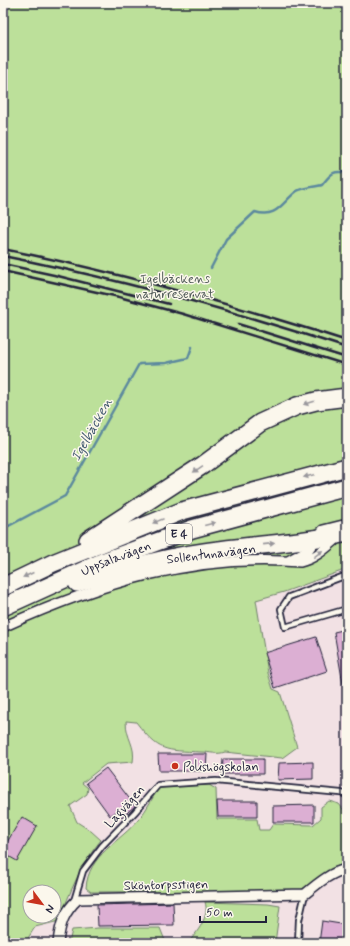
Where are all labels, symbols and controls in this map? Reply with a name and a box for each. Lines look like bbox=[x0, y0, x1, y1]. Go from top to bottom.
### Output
park label: Igelbäckens naturreservat bbox=[136, 271, 214, 303]
water label: Igelbäcken bbox=[67, 395, 117, 465]
one-way arrow bbox=[302, 400, 314, 406]
one-way arrow bbox=[192, 465, 203, 473]
one-way arrow bbox=[303, 473, 315, 479]
one-way arrow bbox=[151, 518, 163, 524]
one-way arrow bbox=[204, 521, 216, 527]
road number: E 4 bbox=[166, 524, 192, 544]
street label: Uppsalavägen bbox=[78, 538, 154, 581]
street label: Sollentunavägen bbox=[166, 541, 257, 568]
one-way arrow bbox=[263, 541, 275, 548]
one-way arrow bbox=[312, 550, 323, 558]
one-way arrow bbox=[22, 572, 34, 578]
place label: Polishögskolan bbox=[183, 759, 259, 776]
marker: Polishögskolan bbox=[170, 761, 180, 771]
street label: Lagvägen bbox=[101, 782, 150, 833]
street label: Sköntorpsstigen bbox=[124, 876, 208, 895]
north arrow bbox=[22, 884, 62, 924]
scale bar bbox=[200, 898, 266, 924]
text: N bbox=[42, 902, 58, 916]
text: 50 m bbox=[206, 905, 233, 921]

